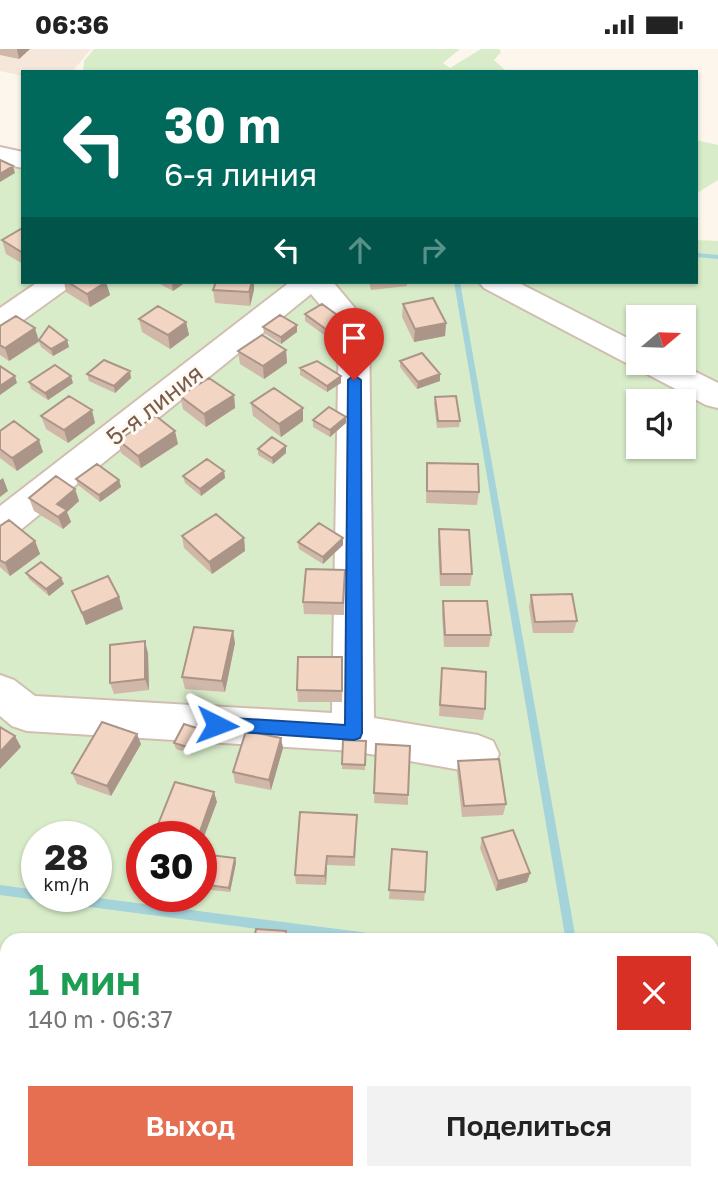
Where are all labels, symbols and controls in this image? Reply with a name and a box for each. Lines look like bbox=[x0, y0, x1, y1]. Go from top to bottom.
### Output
text: 06:36 bbox=[35, 9, 109, 40]
text: 30 m bbox=[164, 95, 281, 154]
icon: left bbox=[49, 98, 140, 189]
text: 6-я линия bbox=[164, 155, 317, 193]
icon: left bbox=[268, 231, 306, 269]
icon: ahead bbox=[341, 231, 379, 269]
icon: right bbox=[414, 231, 452, 269]
north arrow bbox=[626, 305, 696, 375]
map controls bbox=[626, 305, 696, 459]
pin bbox=[324, 308, 384, 380]
icon: arrive bbox=[335, 319, 373, 357]
street label: 5-я линия bbox=[100, 357, 208, 451]
button: sound bbox=[626, 389, 696, 459]
position arrow bbox=[180, 688, 254, 762]
speed limit sign: 30 bbox=[126, 821, 217, 912]
text: 28 bbox=[45, 836, 88, 878]
text: km/h bbox=[44, 873, 89, 895]
text: 1 мин bbox=[28, 954, 141, 1004]
button: close bbox=[617, 956, 691, 1030]
text: 140 m · 06:37 bbox=[28, 1005, 173, 1033]
button: Выход bbox=[28, 1086, 353, 1166]
button: Поделиться bbox=[367, 1086, 691, 1166]

